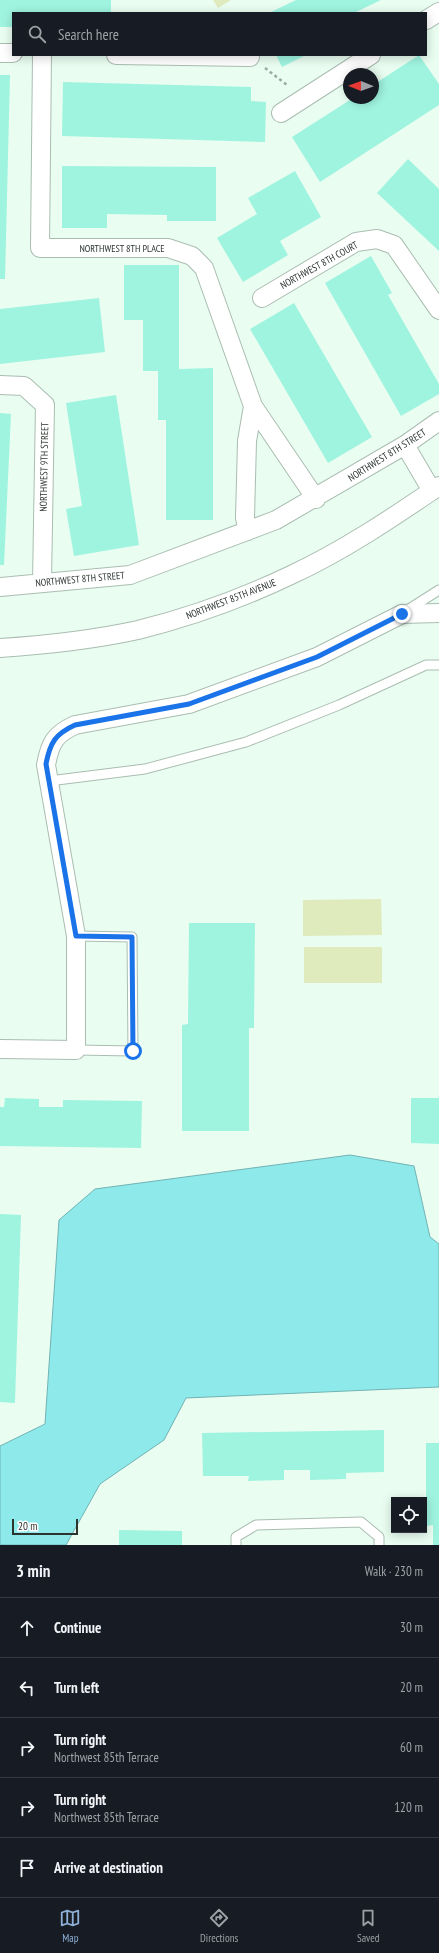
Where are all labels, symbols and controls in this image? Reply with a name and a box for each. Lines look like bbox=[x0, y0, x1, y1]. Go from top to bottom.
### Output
search box bbox=[12, 12, 427, 56]
icon: search bbox=[26, 23, 48, 45]
text: Search here bbox=[58, 25, 119, 44]
north arrow bbox=[343, 68, 379, 104]
street label: NORTHWEST 8TH COURT bbox=[278, 238, 361, 292]
street label: NORTHWEST 8TH PLACE bbox=[79, 242, 165, 255]
street label: NORTHWEST 9TH STREET bbox=[37, 422, 51, 512]
street label: NORTHWEST 8TH STREET bbox=[346, 425, 429, 484]
street label: NORTHWEST 8TH STREET bbox=[35, 569, 126, 589]
street label: NORTHWEST 85TH AVENUE bbox=[184, 576, 278, 622]
route end bbox=[393, 605, 411, 623]
route start bbox=[124, 1042, 142, 1060]
map controls bbox=[391, 1497, 427, 1533]
button: locate bbox=[391, 1497, 427, 1533]
scale bar bbox=[12, 1517, 78, 1536]
text: 20 m bbox=[18, 1519, 37, 1533]
text: 3 min bbox=[16, 1560, 50, 1582]
text: Walk · 230 m bbox=[365, 1563, 423, 1580]
icon: ahead bbox=[16, 1617, 38, 1639]
text: Continue bbox=[54, 1618, 101, 1637]
text: 30 m bbox=[400, 1619, 423, 1636]
icon: left bbox=[16, 1677, 38, 1699]
text: Turn left bbox=[54, 1678, 99, 1697]
text: 20 m bbox=[400, 1679, 423, 1696]
text: Turn right bbox=[54, 1730, 106, 1749]
icon: right bbox=[16, 1737, 38, 1759]
text: 60 m bbox=[400, 1739, 423, 1756]
text: Northwest 85th Terrace bbox=[54, 1749, 159, 1766]
text: Turn right bbox=[54, 1790, 106, 1809]
icon: right bbox=[16, 1797, 38, 1819]
text: 120 m bbox=[394, 1799, 423, 1816]
text: Northwest 85th Terrace bbox=[54, 1809, 159, 1826]
icon: arrive bbox=[16, 1857, 38, 1879]
text: Arrive at destination bbox=[54, 1858, 163, 1877]
tab: Map bbox=[59, 1907, 81, 1945]
tab: Directions bbox=[200, 1907, 238, 1945]
tab: Saved bbox=[357, 1907, 380, 1945]

